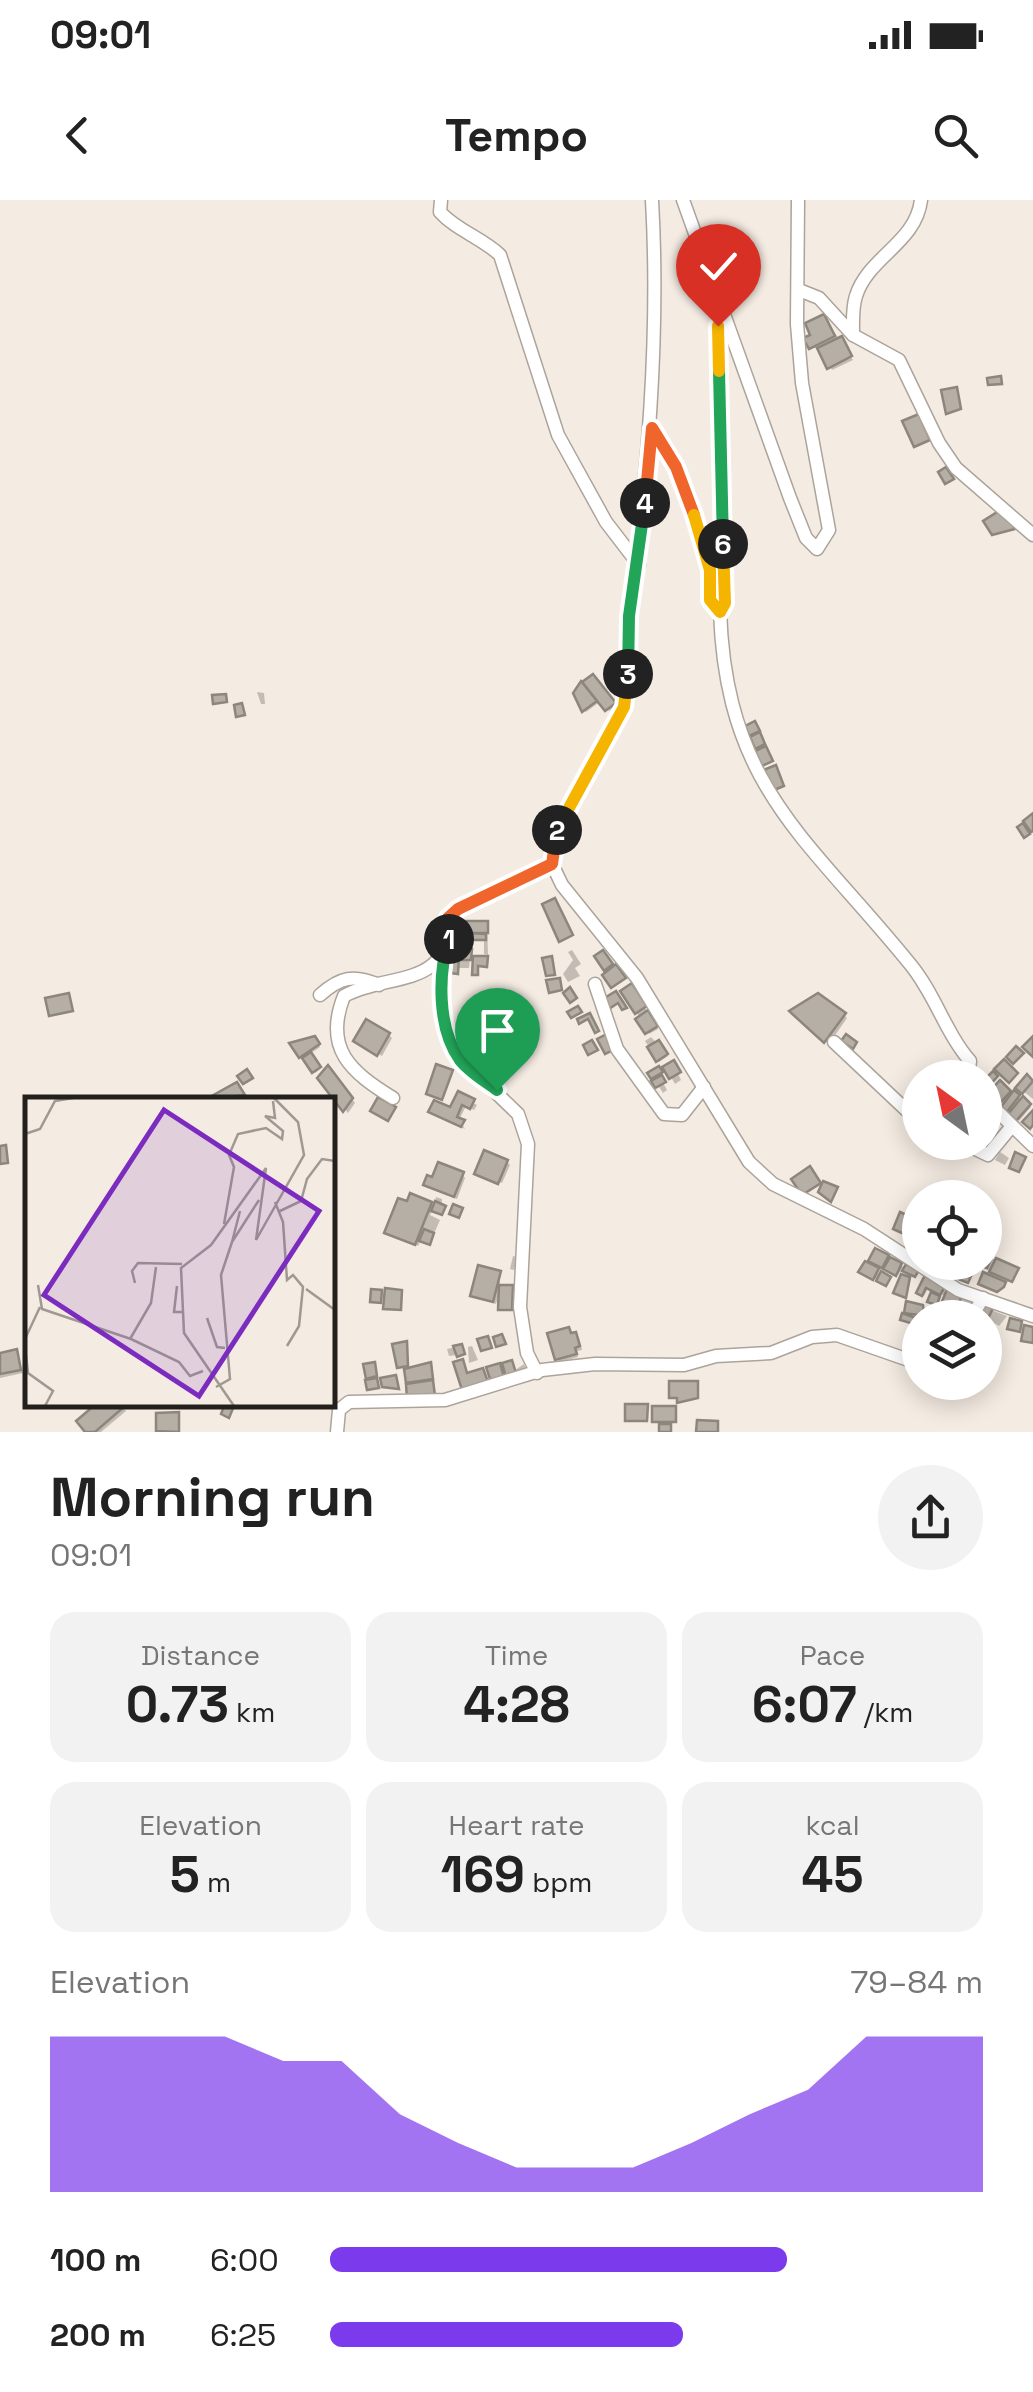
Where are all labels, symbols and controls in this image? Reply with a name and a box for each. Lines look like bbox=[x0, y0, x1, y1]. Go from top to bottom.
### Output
text: 09:01 bbox=[50, 11, 151, 59]
text: Tempo bbox=[445, 107, 588, 164]
icon: back bbox=[50, 108, 105, 163]
icon: search bbox=[928, 108, 983, 163]
pin bbox=[676, 224, 761, 327]
icon: check bbox=[691, 239, 746, 294]
pin: 4 bbox=[620, 478, 670, 528]
text: 4 bbox=[636, 485, 654, 521]
pin: 6 bbox=[698, 519, 748, 569]
text: 6 bbox=[714, 526, 732, 562]
pin: 3 bbox=[603, 649, 653, 699]
text: 3 bbox=[619, 656, 637, 692]
pin: 2 bbox=[532, 805, 582, 855]
text: 2 bbox=[549, 812, 565, 848]
pin: 1 bbox=[424, 914, 474, 964]
text: 1 bbox=[443, 921, 455, 957]
pin bbox=[455, 988, 540, 1091]
icon: arrive bbox=[470, 1003, 525, 1058]
north arrow bbox=[902, 1060, 1002, 1160]
map controls bbox=[902, 1060, 1002, 1400]
inset map bbox=[25, 1097, 335, 1407]
button: locate bbox=[902, 1180, 1002, 1280]
button: layers bbox=[902, 1300, 1002, 1400]
text: Morning run bbox=[50, 1462, 375, 1532]
button: share bbox=[878, 1465, 983, 1570]
text: 09:01 bbox=[50, 1535, 132, 1575]
text: Distance bbox=[141, 1637, 260, 1673]
text: Time bbox=[485, 1637, 548, 1673]
text: Pace bbox=[800, 1637, 865, 1673]
text: 0.73 bbox=[126, 1673, 229, 1737]
text: 4:28 bbox=[463, 1673, 570, 1737]
text: 6:07 bbox=[752, 1673, 857, 1737]
text: km bbox=[229, 1694, 275, 1730]
text: /km bbox=[857, 1694, 913, 1730]
text: Elevation bbox=[139, 1807, 262, 1843]
text: Heart rate bbox=[449, 1807, 584, 1843]
text: kcal bbox=[805, 1807, 860, 1843]
text: 5 bbox=[170, 1843, 200, 1907]
text: 169 bbox=[441, 1843, 525, 1907]
text: 45 bbox=[802, 1843, 863, 1907]
text: m bbox=[200, 1864, 231, 1900]
text: bpm bbox=[525, 1864, 592, 1900]
text: Elevation bbox=[50, 1962, 190, 2002]
text: 79–84 m bbox=[850, 1962, 983, 2002]
text: 100 m bbox=[50, 2240, 141, 2280]
text: 6:00 bbox=[210, 2240, 279, 2280]
text: 200 m bbox=[50, 2315, 146, 2355]
text: 6:25 bbox=[210, 2315, 276, 2355]

